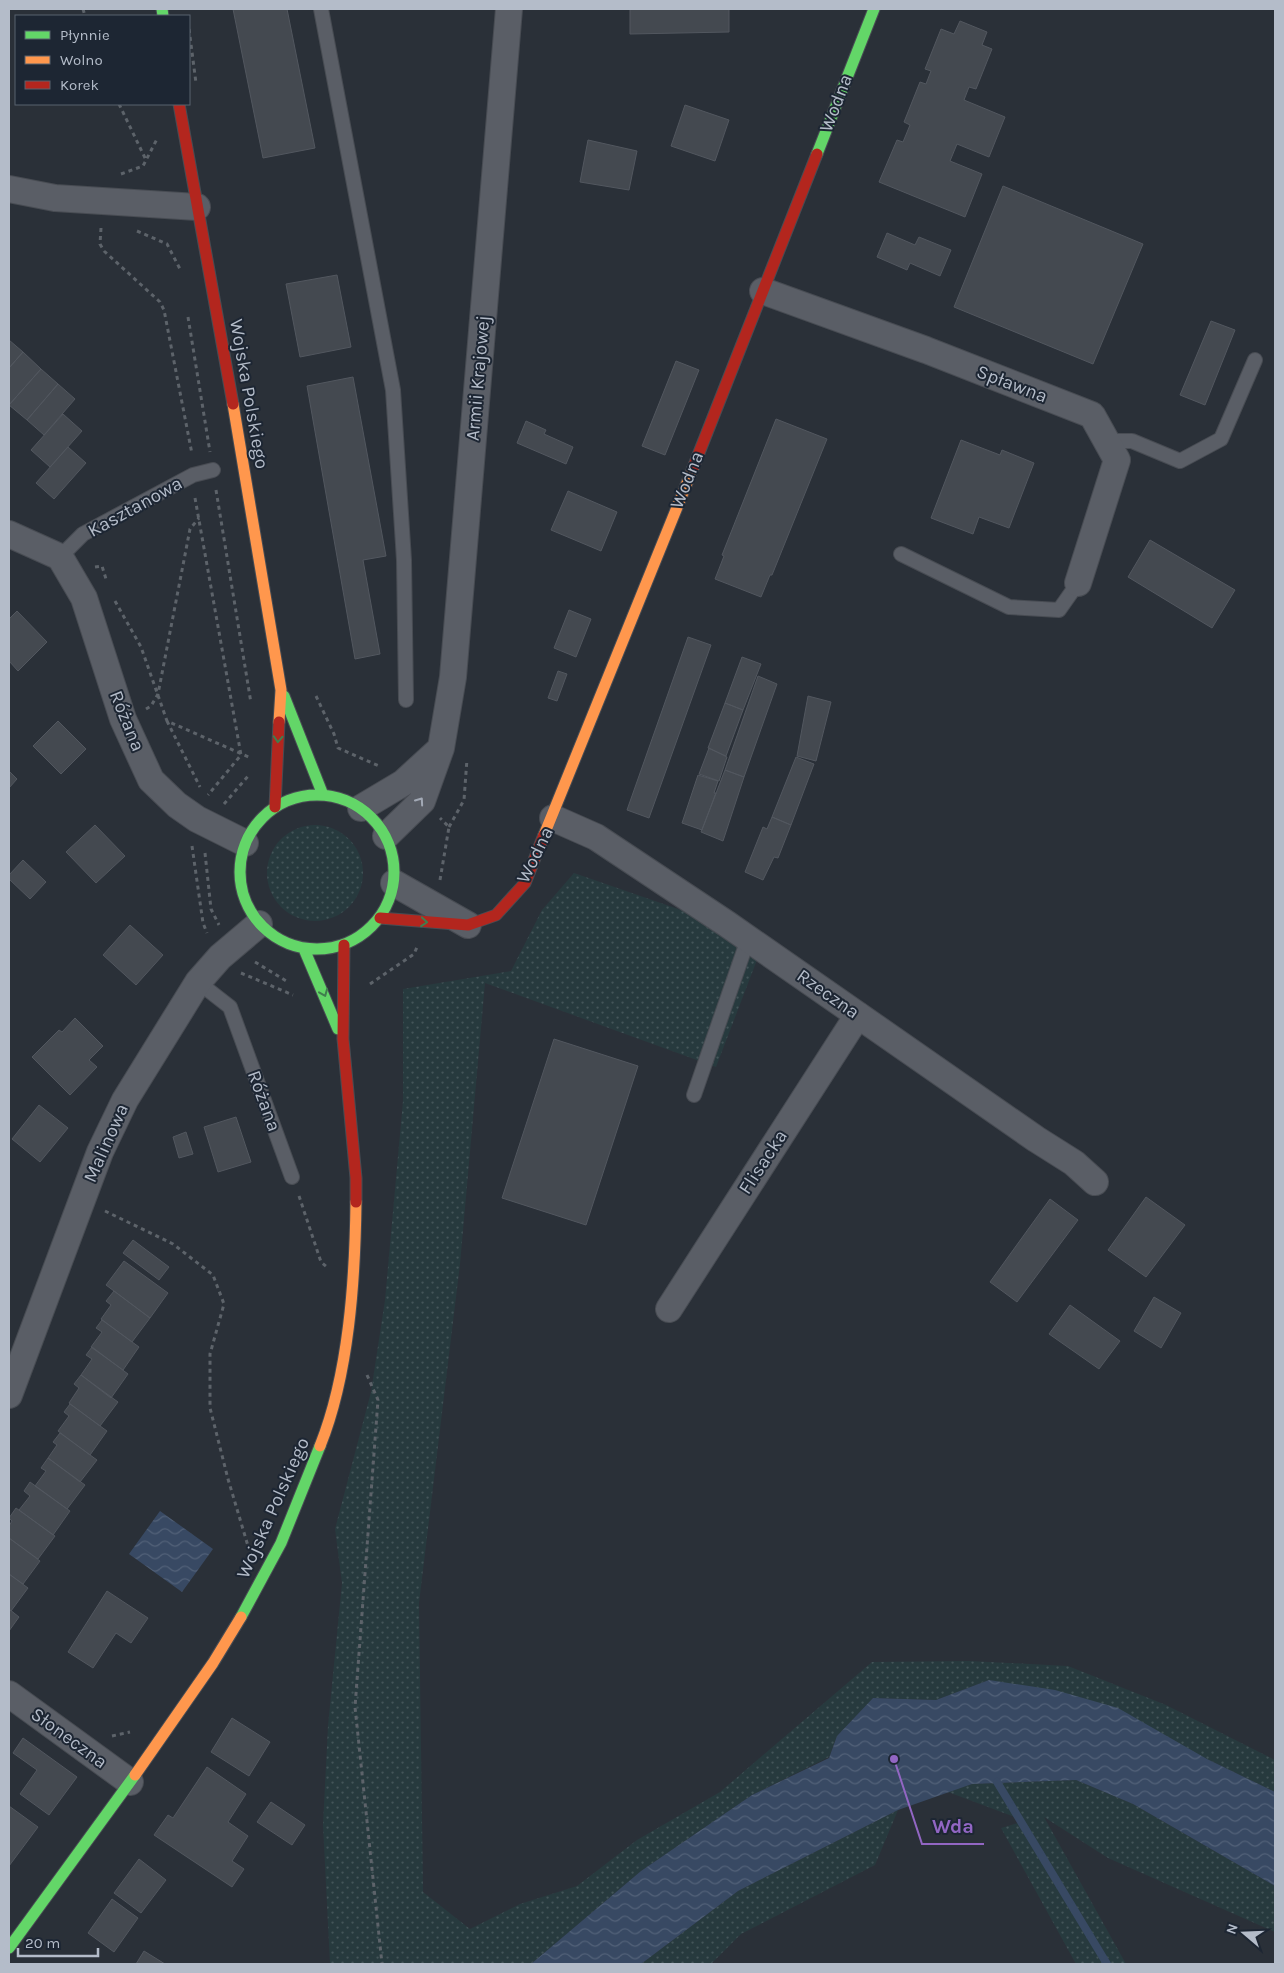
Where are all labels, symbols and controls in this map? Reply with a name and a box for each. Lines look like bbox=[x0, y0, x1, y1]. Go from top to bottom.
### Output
legend bbox=[15, 15, 190, 105]
text: Płynnie bbox=[60, 26, 110, 44]
text: Wolno bbox=[60, 51, 103, 69]
street label: Wodna bbox=[815, 71, 857, 135]
text: Korek bbox=[60, 76, 99, 94]
street label: Armii Krajowej bbox=[462, 314, 494, 442]
street label: Wojska Polskiego bbox=[225, 317, 273, 471]
street label: Spławna bbox=[973, 360, 1051, 408]
street label: Wodna bbox=[666, 448, 708, 512]
street label: Kasztanowa bbox=[84, 472, 186, 542]
street label: Różana bbox=[105, 687, 149, 755]
one-way arrow bbox=[273, 735, 284, 743]
one-way arrow bbox=[413, 797, 423, 806]
street label: Wodna bbox=[512, 823, 558, 887]
one-way arrow bbox=[420, 916, 428, 927]
street label: Rzeczna bbox=[793, 965, 863, 1023]
one-way arrow bbox=[318, 988, 328, 997]
street label: Różana bbox=[243, 1067, 285, 1135]
street label: Malinowa bbox=[79, 1100, 133, 1186]
street label: Flisacka bbox=[734, 1126, 792, 1198]
street label: Wojska Polskiego bbox=[232, 1434, 314, 1582]
street label: Słoneczna bbox=[26, 1703, 112, 1773]
callout: Wda bbox=[922, 1809, 984, 1844]
text: Wda bbox=[932, 1815, 974, 1838]
north arrow bbox=[1219, 1908, 1269, 1958]
text: N bbox=[1223, 1921, 1242, 1936]
scale bar bbox=[18, 1926, 98, 1958]
text: 20 m bbox=[25, 1934, 60, 1952]

